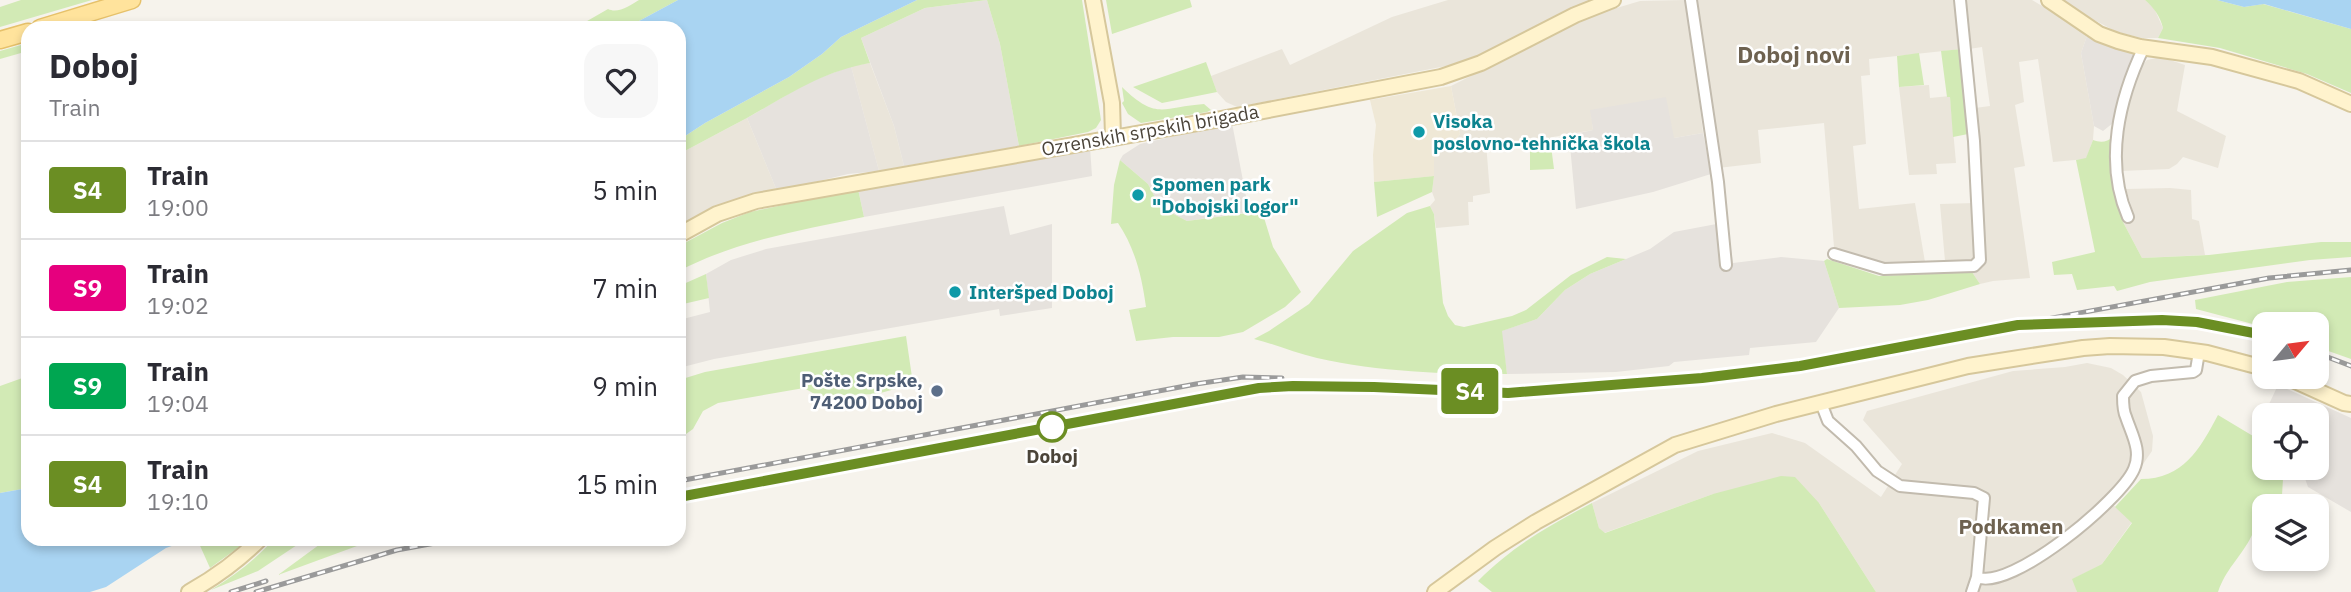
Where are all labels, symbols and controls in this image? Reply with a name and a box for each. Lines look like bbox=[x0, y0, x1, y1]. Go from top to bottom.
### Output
district label: Doboj novi bbox=[1737, 39, 1851, 69]
text: Doboj bbox=[49, 44, 139, 87]
button: heart bbox=[584, 44, 658, 118]
text: Train bbox=[49, 92, 101, 122]
street label: Ozrenskih srpskih brigada bbox=[1039, 99, 1261, 161]
place label: Visoka poslovno-tehnička škola bbox=[1433, 109, 1651, 155]
marker: Visoka poslovno-tehnička škola bbox=[1411, 124, 1427, 140]
text: Train bbox=[147, 158, 209, 192]
place label: Spomen park "Dobojski logor" bbox=[1152, 172, 1299, 218]
text: 5 min bbox=[592, 173, 658, 207]
text: S4 bbox=[73, 174, 102, 206]
marker: Spomen park "Dobojski logor" bbox=[1130, 187, 1146, 203]
text: 19:00 bbox=[147, 192, 209, 222]
text: Train bbox=[147, 256, 209, 290]
text: 7 min bbox=[592, 271, 658, 305]
text: S9 bbox=[73, 272, 102, 304]
place label: Interšped Doboj bbox=[969, 280, 1114, 304]
marker: Interšped Doboj bbox=[947, 284, 963, 300]
text: 19:02 bbox=[147, 290, 209, 320]
north arrow bbox=[2252, 312, 2329, 388]
map controls bbox=[2252, 312, 2329, 571]
text: Train bbox=[147, 354, 209, 388]
place label: Pošte Srpske, 74200 Doboj bbox=[801, 368, 923, 414]
line badge: S4 bbox=[1438, 368, 1502, 414]
text: 9 min bbox=[592, 369, 658, 403]
text: S9 bbox=[73, 370, 102, 402]
text: S4 bbox=[1455, 375, 1485, 407]
marker: Pošte Srpske, 74200 Doboj bbox=[929, 383, 945, 399]
text: 19:04 bbox=[147, 388, 209, 418]
button: locate bbox=[2252, 403, 2329, 480]
marker: Doboj bbox=[1037, 412, 1067, 442]
place label: Doboj bbox=[1026, 444, 1078, 468]
text: Train bbox=[147, 452, 209, 486]
text: 15 min bbox=[577, 467, 658, 501]
text: S4 bbox=[73, 468, 102, 500]
text: 19:10 bbox=[147, 486, 209, 516]
button: layers bbox=[2252, 494, 2329, 571]
district label: Podkamen bbox=[1958, 512, 2064, 540]

